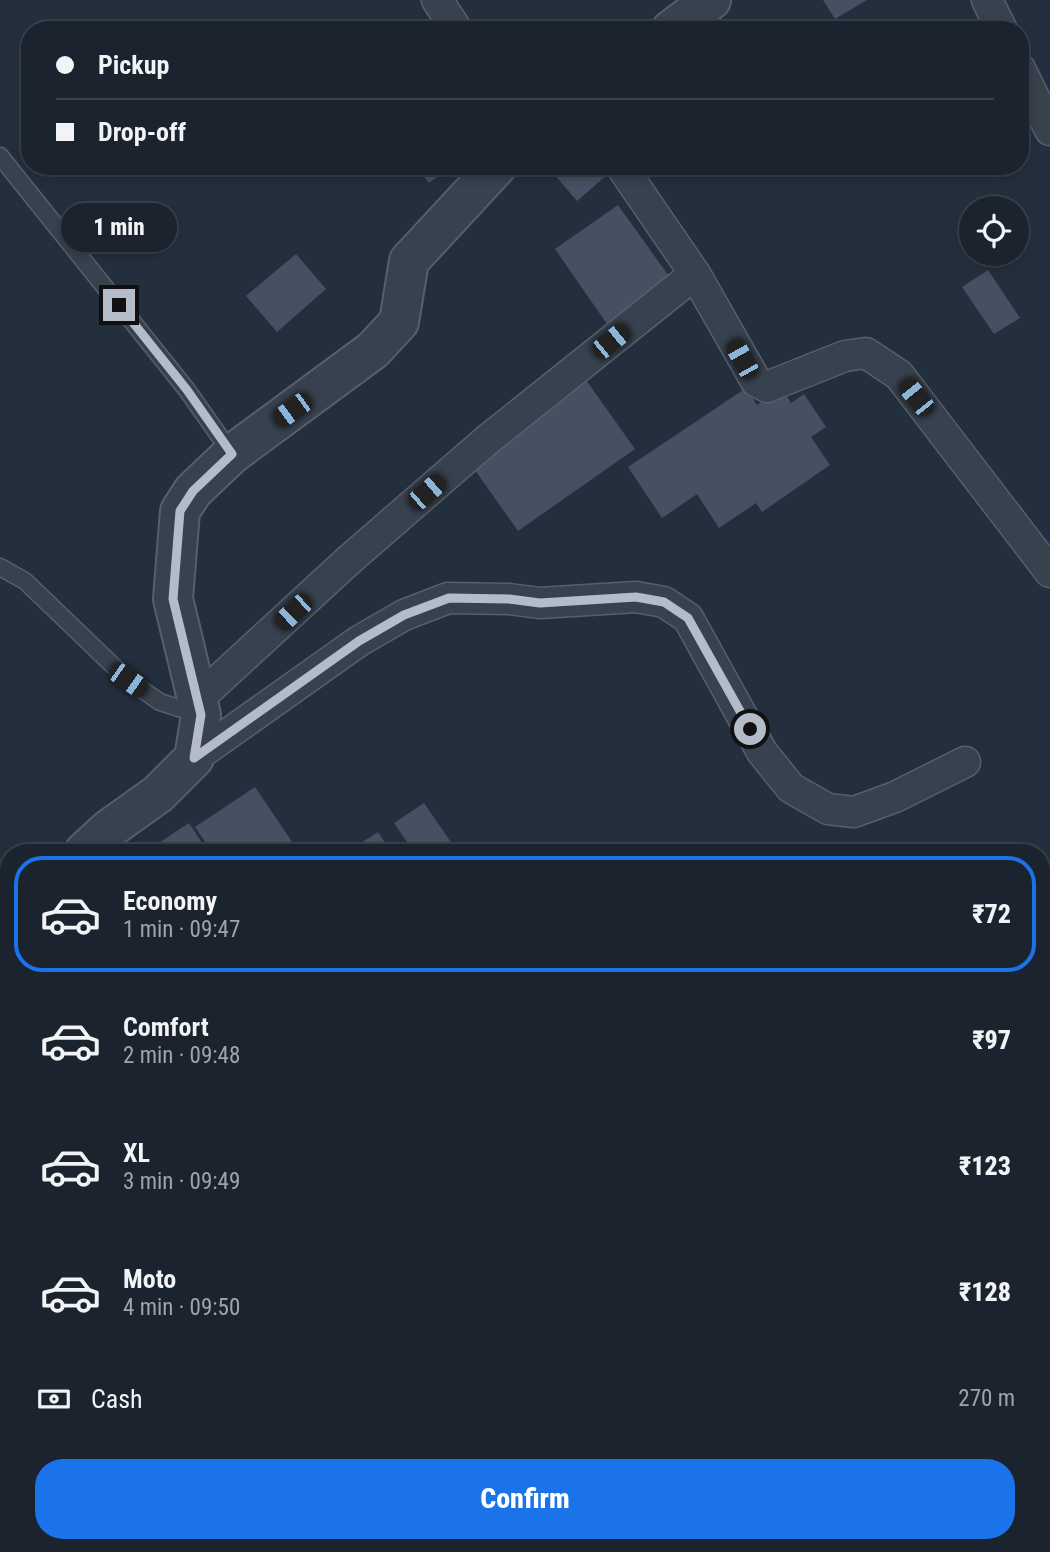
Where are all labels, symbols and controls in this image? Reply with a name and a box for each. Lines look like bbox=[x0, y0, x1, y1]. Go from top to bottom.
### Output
text: Pickup bbox=[98, 50, 169, 80]
text: Drop-off bbox=[98, 117, 186, 147]
map controls bbox=[959, 196, 1029, 266]
button: locate bbox=[959, 196, 1029, 266]
callout: 1 min bbox=[61, 204, 177, 252]
text: 1 min bbox=[93, 214, 145, 241]
route end bbox=[103, 289, 135, 321]
car bbox=[589, 320, 634, 362]
car bbox=[723, 336, 762, 382]
car bbox=[895, 374, 938, 420]
car bbox=[269, 389, 316, 431]
car bbox=[405, 470, 450, 514]
car bbox=[271, 590, 316, 634]
car bbox=[105, 659, 152, 701]
route start bbox=[734, 713, 766, 745]
icon: car bbox=[39, 883, 102, 946]
text: Economy bbox=[123, 886, 217, 916]
text: ₹72 bbox=[972, 899, 1011, 929]
text: 1 min · 09:47 bbox=[123, 916, 240, 943]
icon: car bbox=[39, 1009, 102, 1072]
text: Comfort bbox=[123, 1012, 209, 1042]
text: ₹97 bbox=[972, 1025, 1011, 1055]
text: 2 min · 09:48 bbox=[123, 1042, 240, 1069]
icon: car bbox=[39, 1135, 102, 1198]
text: XL bbox=[123, 1138, 150, 1168]
text: ₹123 bbox=[959, 1151, 1011, 1181]
text: 3 min · 09:49 bbox=[123, 1168, 240, 1195]
icon: car bbox=[39, 1261, 102, 1324]
text: Moto bbox=[123, 1264, 176, 1294]
text: ₹128 bbox=[959, 1277, 1011, 1307]
text: 4 min · 09:50 bbox=[123, 1294, 240, 1321]
icon: cash bbox=[35, 1380, 73, 1418]
text: Cash bbox=[91, 1384, 143, 1414]
text: 270 m bbox=[958, 1385, 1015, 1412]
button: Confirm bbox=[35, 1459, 1015, 1539]

